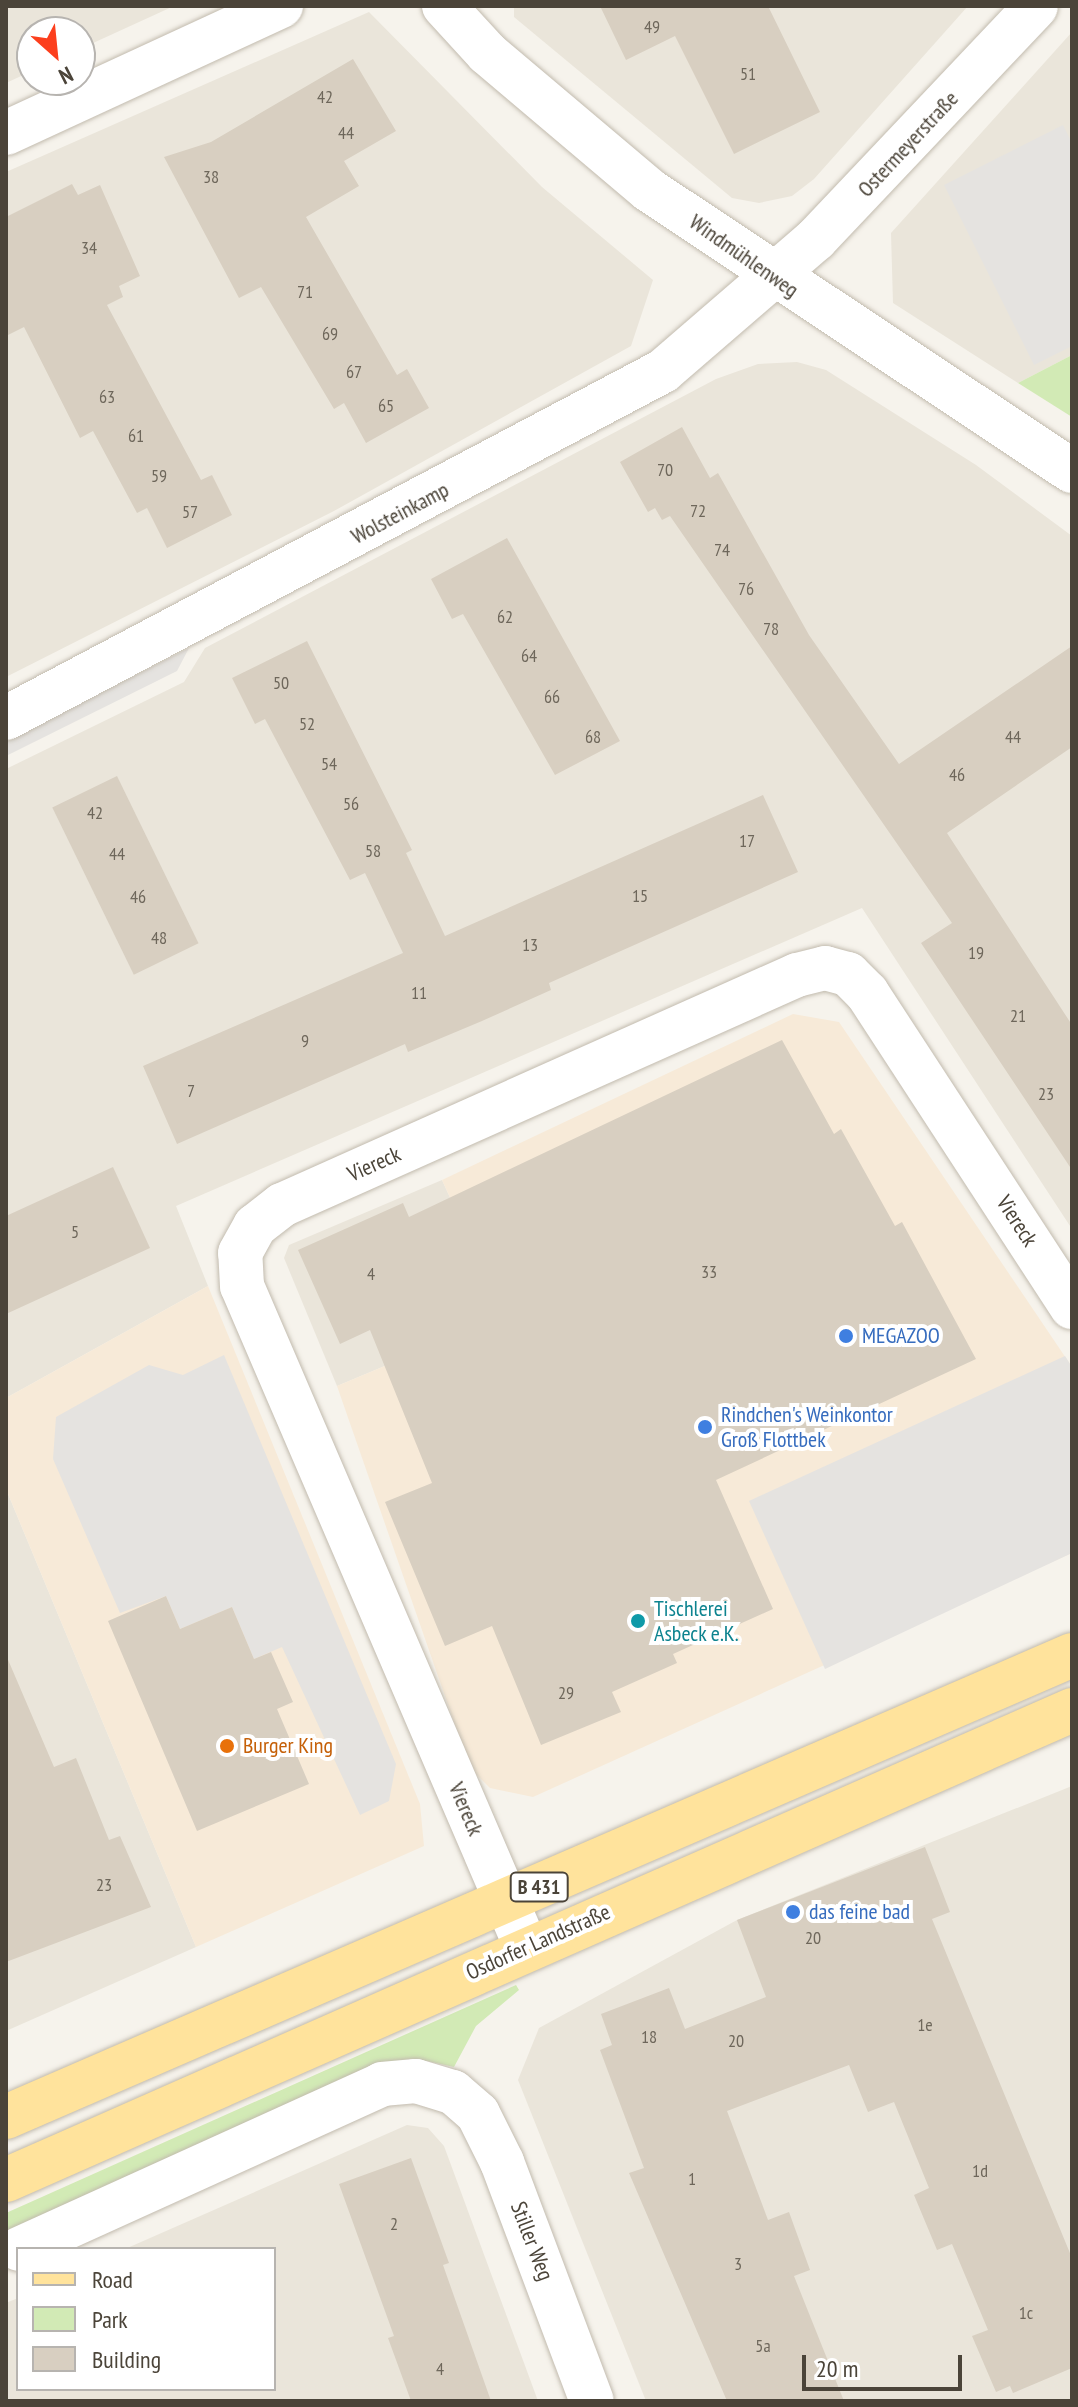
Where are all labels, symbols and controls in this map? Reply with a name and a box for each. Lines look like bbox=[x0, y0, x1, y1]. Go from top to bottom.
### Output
north arrow bbox=[16, 16, 96, 96]
house number: 49 bbox=[644, 16, 660, 38]
text: N bbox=[54, 60, 78, 91]
house number: 51 bbox=[740, 63, 756, 85]
house number: 42 bbox=[317, 86, 333, 108]
street label: Ostermeyerstraße bbox=[852, 86, 964, 202]
house number: 44 bbox=[338, 122, 354, 144]
house number: 38 bbox=[203, 166, 219, 188]
street label: Windmühlenweg bbox=[684, 209, 804, 303]
house number: 34 bbox=[81, 237, 97, 259]
house number: 71 bbox=[297, 281, 313, 303]
house number: 69 bbox=[322, 323, 338, 345]
house number: 67 bbox=[346, 361, 362, 383]
house number: 63 bbox=[99, 386, 115, 408]
house number: 65 bbox=[378, 395, 394, 417]
house number: 61 bbox=[128, 425, 144, 447]
house number: 70 bbox=[657, 459, 673, 481]
house number: 59 bbox=[151, 465, 167, 487]
street label: Wolsteinkamp bbox=[347, 476, 453, 550]
house number: 72 bbox=[690, 500, 706, 522]
house number: 57 bbox=[182, 501, 198, 523]
house number: 74 bbox=[714, 539, 730, 561]
house number: 76 bbox=[738, 578, 754, 600]
house number: 62 bbox=[497, 606, 513, 628]
house number: 78 bbox=[763, 618, 779, 640]
house number: 64 bbox=[521, 645, 537, 667]
house number: 50 bbox=[273, 672, 289, 694]
house number: 66 bbox=[544, 686, 560, 708]
house number: 52 bbox=[299, 713, 315, 735]
house number: 68 bbox=[585, 726, 601, 748]
house number: 44 bbox=[1005, 726, 1021, 748]
house number: 54 bbox=[321, 753, 337, 775]
house number: 46 bbox=[949, 764, 965, 786]
house number: 56 bbox=[343, 793, 359, 815]
house number: 42 bbox=[87, 802, 103, 824]
house number: 17 bbox=[739, 830, 755, 852]
house number: 58 bbox=[365, 840, 381, 862]
house number: 44 bbox=[109, 843, 125, 865]
house number: 15 bbox=[632, 885, 648, 907]
house number: 46 bbox=[130, 886, 146, 908]
house number: 48 bbox=[151, 927, 167, 949]
house number: 13 bbox=[522, 934, 538, 956]
house number: 19 bbox=[968, 942, 984, 964]
house number: 11 bbox=[411, 982, 427, 1004]
house number: 21 bbox=[1010, 1005, 1026, 1027]
house number: 9 bbox=[301, 1030, 309, 1052]
house number: 7 bbox=[187, 1080, 195, 1102]
house number: 23 bbox=[1038, 1083, 1054, 1105]
street label: Viereck bbox=[343, 1141, 405, 1187]
street label: Viereck bbox=[991, 1191, 1043, 1251]
house number: 5 bbox=[71, 1221, 79, 1243]
house number: 33 bbox=[701, 1261, 717, 1283]
house number: 4 bbox=[367, 1263, 375, 1285]
place label: MEGAZOO bbox=[862, 1323, 940, 1349]
marker: MEGAZOO bbox=[837, 1327, 855, 1345]
place label: Rindchen's Weinkontor Groß Flottbek bbox=[721, 1401, 893, 1452]
marker: Rindchen's Weinkontor Groß Flottbek bbox=[696, 1418, 714, 1436]
place label: Tischlerei Asbeck e.K. bbox=[654, 1595, 739, 1646]
marker: Tischlerei Asbeck e.K. bbox=[629, 1612, 647, 1630]
house number: 29 bbox=[558, 1682, 574, 1704]
place label: Burger King bbox=[243, 1733, 333, 1759]
marker: Burger King bbox=[218, 1737, 236, 1755]
street label: Viereck bbox=[443, 1778, 489, 1840]
road number: B 431 bbox=[509, 1871, 569, 1903]
house number: 23 bbox=[96, 1874, 112, 1896]
street label: Osdorfer Landstraße bbox=[462, 1898, 614, 1986]
place label: das feine bad bbox=[809, 1899, 910, 1925]
marker: das feine bad bbox=[784, 1903, 802, 1921]
house number: 20 bbox=[805, 1927, 821, 1949]
house number: 1e bbox=[917, 2014, 933, 2036]
house number: 18 bbox=[641, 2026, 657, 2048]
house number: 20 bbox=[728, 2030, 744, 2052]
house number: 1d bbox=[972, 2160, 988, 2182]
house number: 1 bbox=[688, 2168, 696, 2190]
street label: Stiller Weg bbox=[505, 2198, 559, 2284]
house number: 2 bbox=[390, 2213, 398, 2235]
legend bbox=[16, 2247, 276, 2391]
house number: 3 bbox=[734, 2253, 742, 2275]
text: Road bbox=[92, 2264, 133, 2295]
house number: 1c bbox=[1019, 2302, 1033, 2324]
text: Park bbox=[92, 2304, 128, 2335]
house number: 5a bbox=[755, 2335, 771, 2357]
scale bar bbox=[806, 2339, 966, 2389]
text: Building bbox=[92, 2344, 161, 2375]
text: 20 m bbox=[816, 2353, 858, 2384]
house number: 4 bbox=[436, 2358, 444, 2380]

